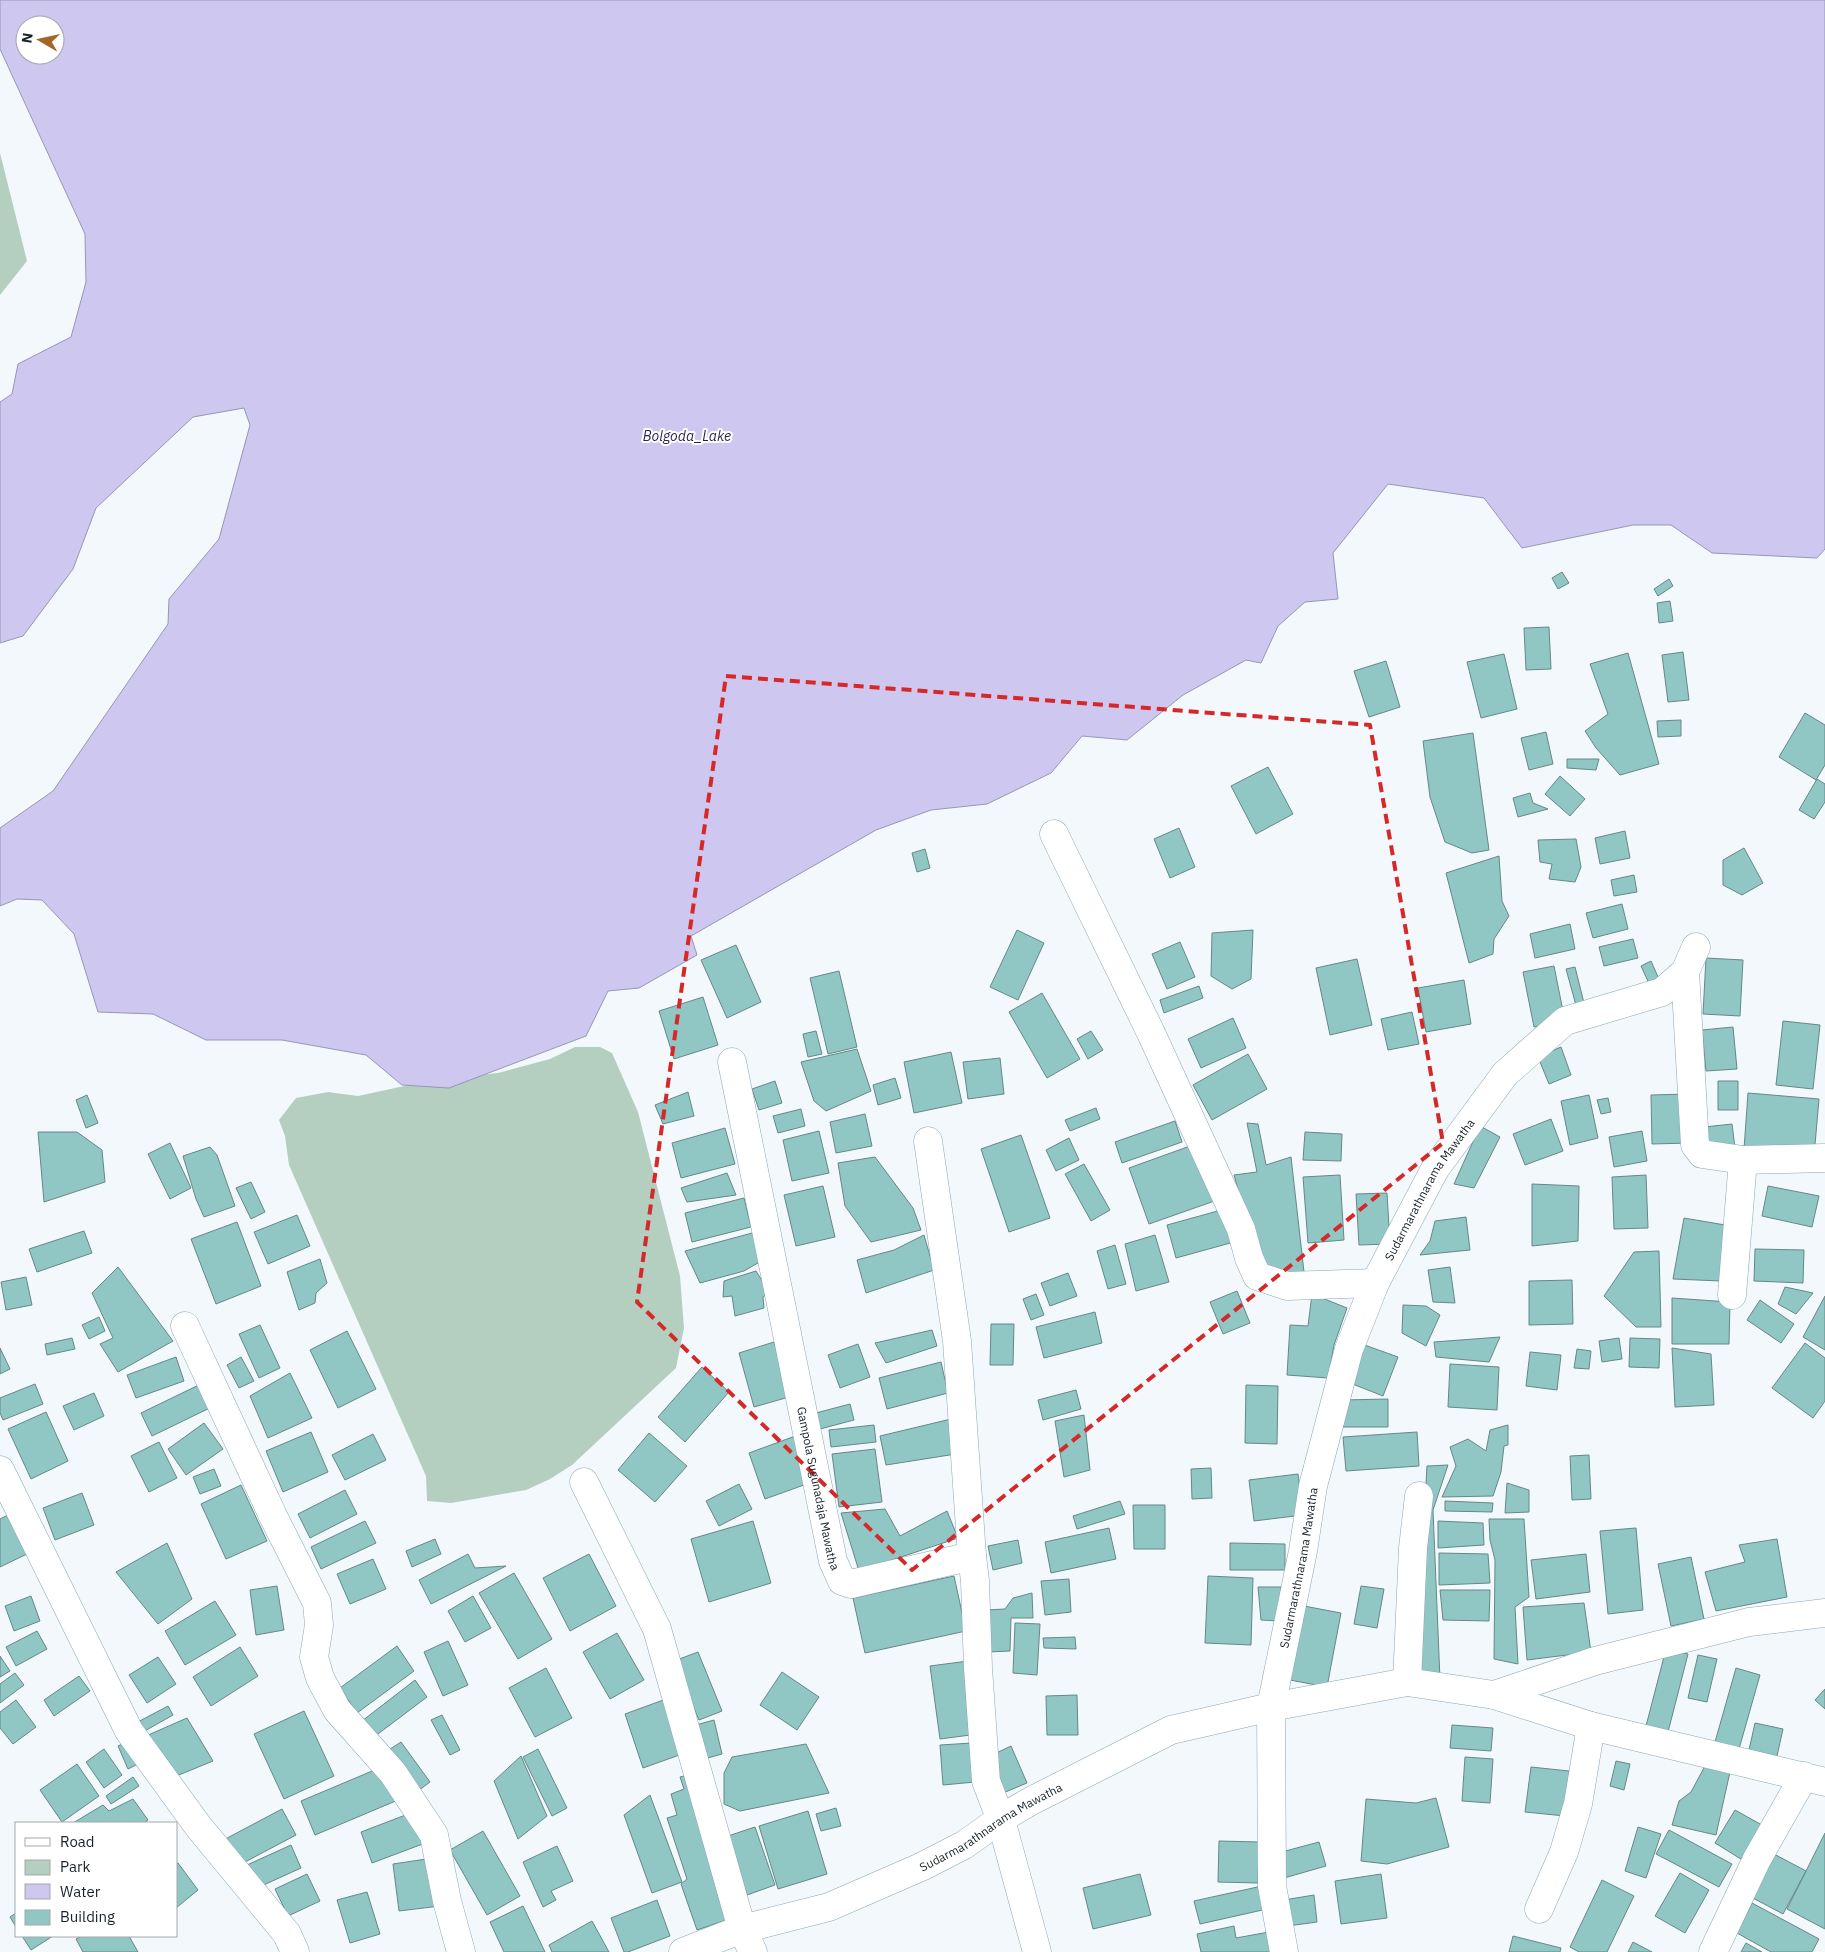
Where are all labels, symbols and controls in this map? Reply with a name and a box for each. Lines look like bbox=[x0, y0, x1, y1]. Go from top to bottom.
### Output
north arrow bbox=[15, 15, 65, 65]
text: N bbox=[17, 32, 37, 44]
water label: Bolgoda_Lake bbox=[643, 427, 731, 445]
street label: Sudarmarathnarama Mawatha bbox=[1381, 1115, 1478, 1263]
street label: Gampola Sugunadaja Mawatha bbox=[794, 1405, 844, 1573]
street label: Sudarmarathnarama Mawatha bbox=[1276, 1486, 1320, 1649]
street label: Sudarmarathnarama Mawatha bbox=[917, 1779, 1065, 1874]
legend bbox=[15, 1822, 178, 1937]
text: Road bbox=[60, 1832, 95, 1851]
text: Park bbox=[60, 1857, 90, 1876]
text: Water bbox=[60, 1882, 101, 1901]
text: Building bbox=[60, 1907, 115, 1926]

